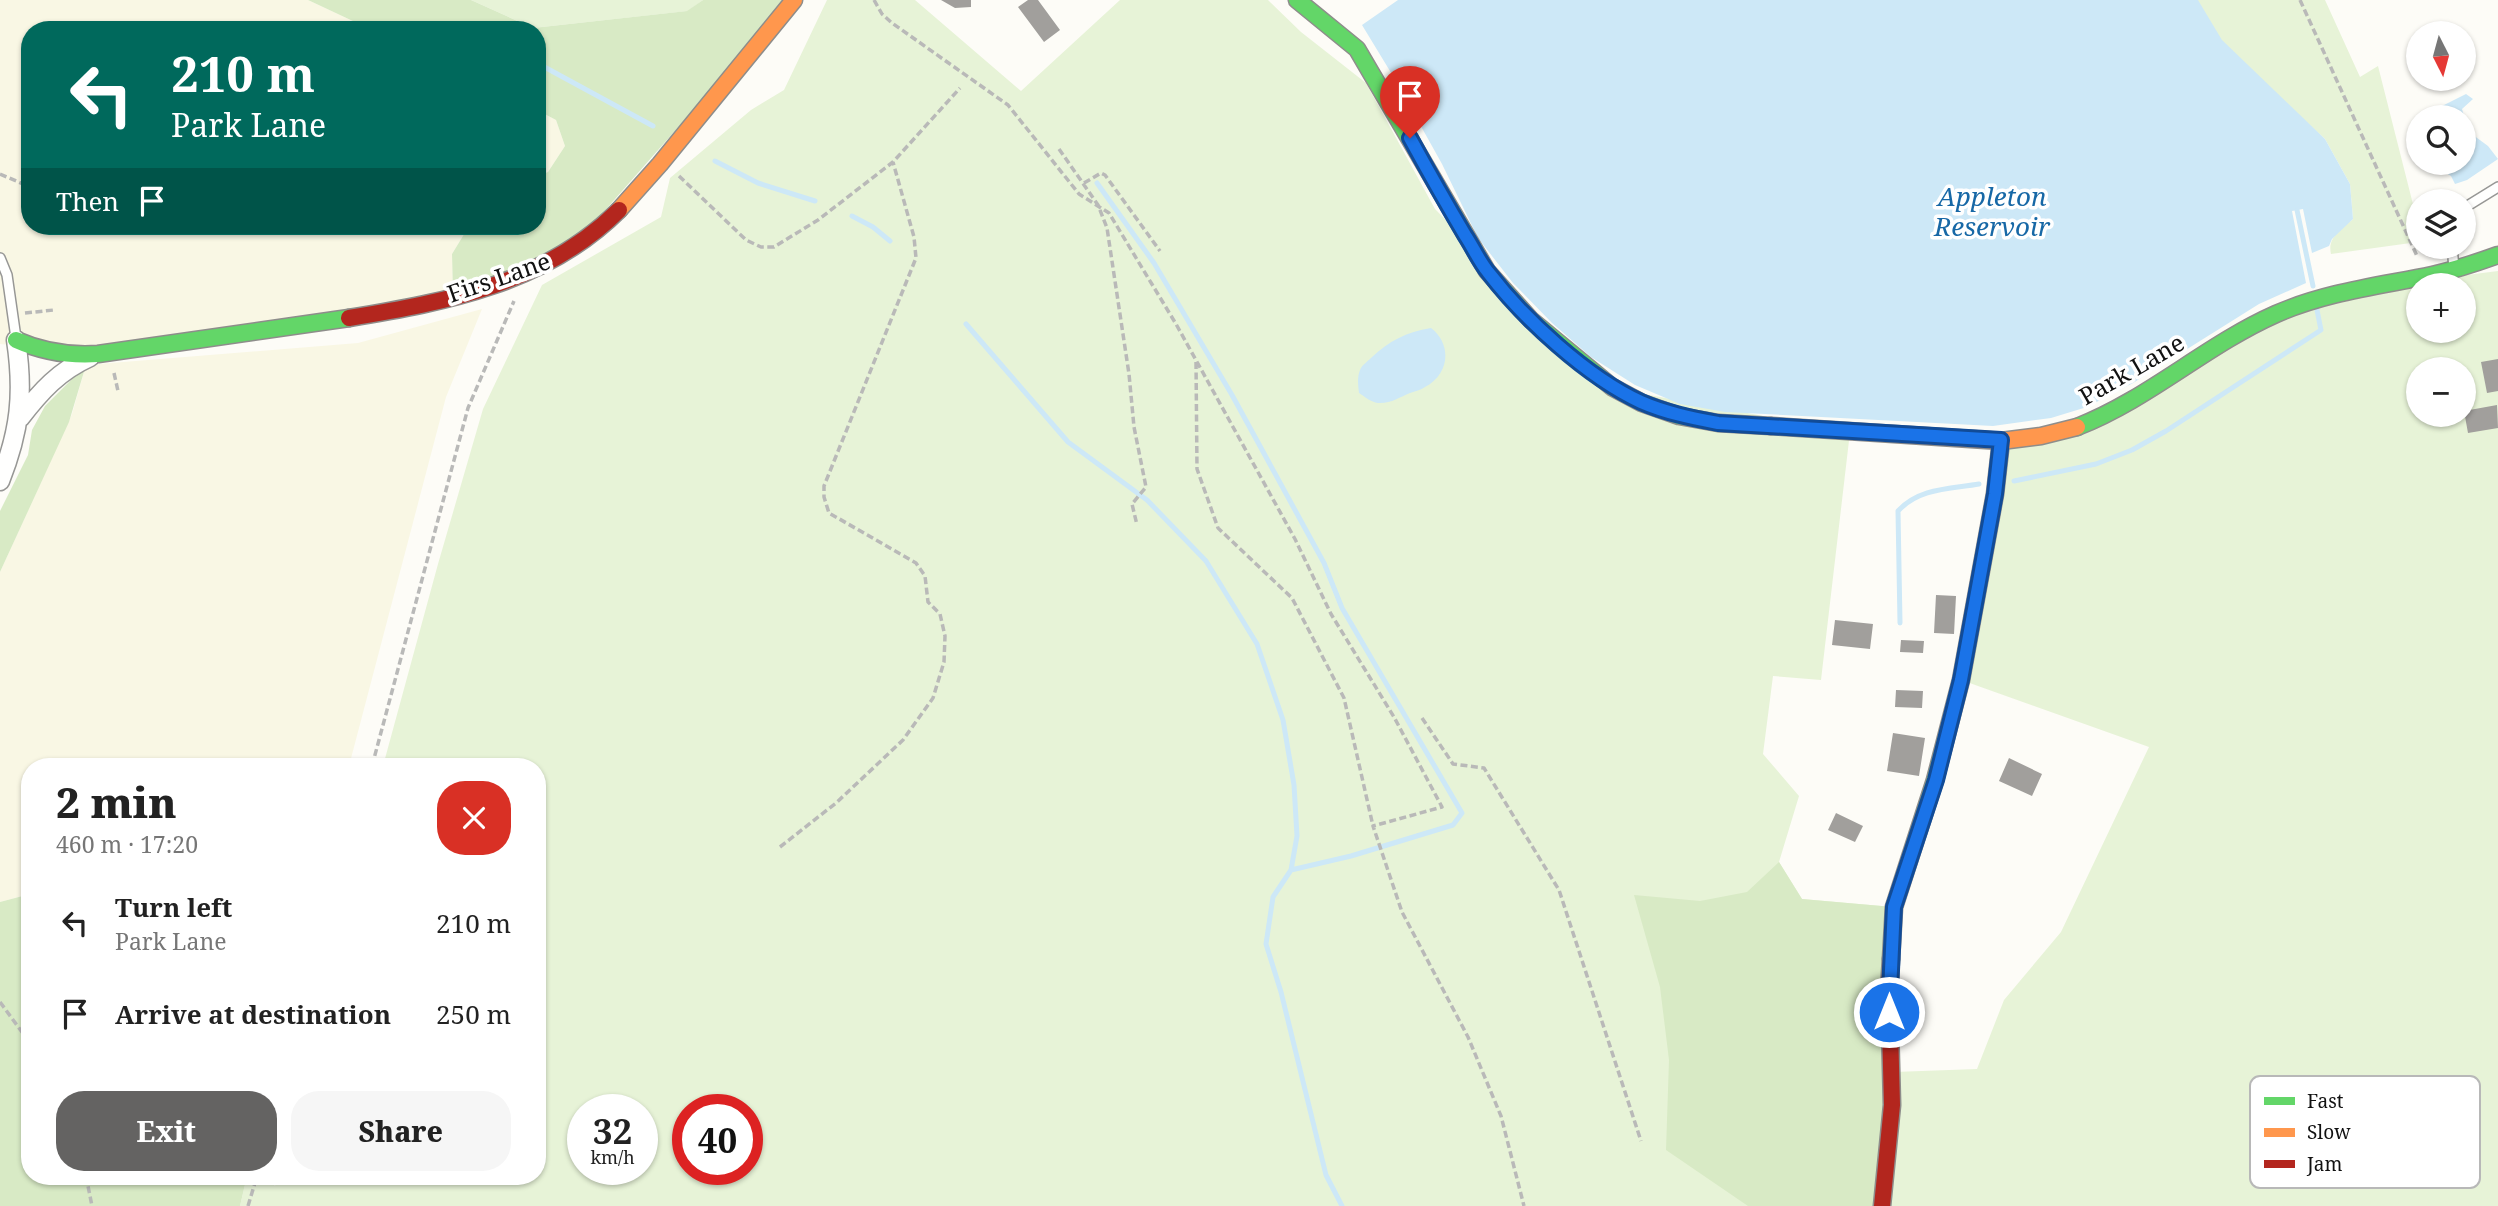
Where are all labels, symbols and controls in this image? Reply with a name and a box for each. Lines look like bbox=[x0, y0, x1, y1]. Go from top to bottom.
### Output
north arrow bbox=[2406, 21, 2476, 91]
map controls bbox=[2406, 21, 2476, 427]
text: 210 m bbox=[171, 40, 315, 106]
icon: left bbox=[56, 49, 147, 140]
pin bbox=[1380, 66, 1440, 138]
icon: arrive bbox=[1391, 77, 1429, 115]
text: Park Lane bbox=[171, 103, 326, 146]
button: search bbox=[2406, 105, 2476, 175]
water label: Appleton Reservoir bbox=[1933, 178, 2051, 244]
icon: arrive bbox=[133, 182, 171, 220]
text: Then bbox=[56, 183, 119, 219]
button: layers bbox=[2406, 189, 2476, 259]
street label: Firs Lane bbox=[443, 244, 554, 310]
button: + bbox=[2406, 273, 2476, 343]
street label: Park Lane bbox=[2073, 325, 2190, 412]
button: − bbox=[2406, 357, 2476, 427]
text: 2 min bbox=[56, 773, 177, 830]
button: close bbox=[437, 781, 511, 855]
text: 460 m · 17:20 bbox=[56, 828, 198, 860]
text: Turn left bbox=[115, 889, 232, 925]
icon: left bbox=[56, 904, 94, 942]
text: 210 m bbox=[436, 905, 511, 941]
text: Park Lane bbox=[115, 925, 227, 957]
position arrow bbox=[1852, 975, 1926, 1049]
icon: arrive bbox=[56, 995, 94, 1033]
text: Arrive at destination bbox=[115, 996, 391, 1032]
text: 250 m bbox=[436, 996, 511, 1032]
legend bbox=[2250, 1076, 2480, 1188]
text: Fast bbox=[2307, 1088, 2344, 1114]
button: Exit bbox=[56, 1091, 277, 1171]
button: Share bbox=[291, 1091, 511, 1171]
speed limit sign: 40 bbox=[672, 1094, 763, 1185]
text: 32 bbox=[593, 1107, 632, 1154]
text: Slow bbox=[2307, 1119, 2351, 1145]
text: km/h bbox=[590, 1145, 635, 1169]
text: Jam bbox=[2306, 1151, 2342, 1177]

